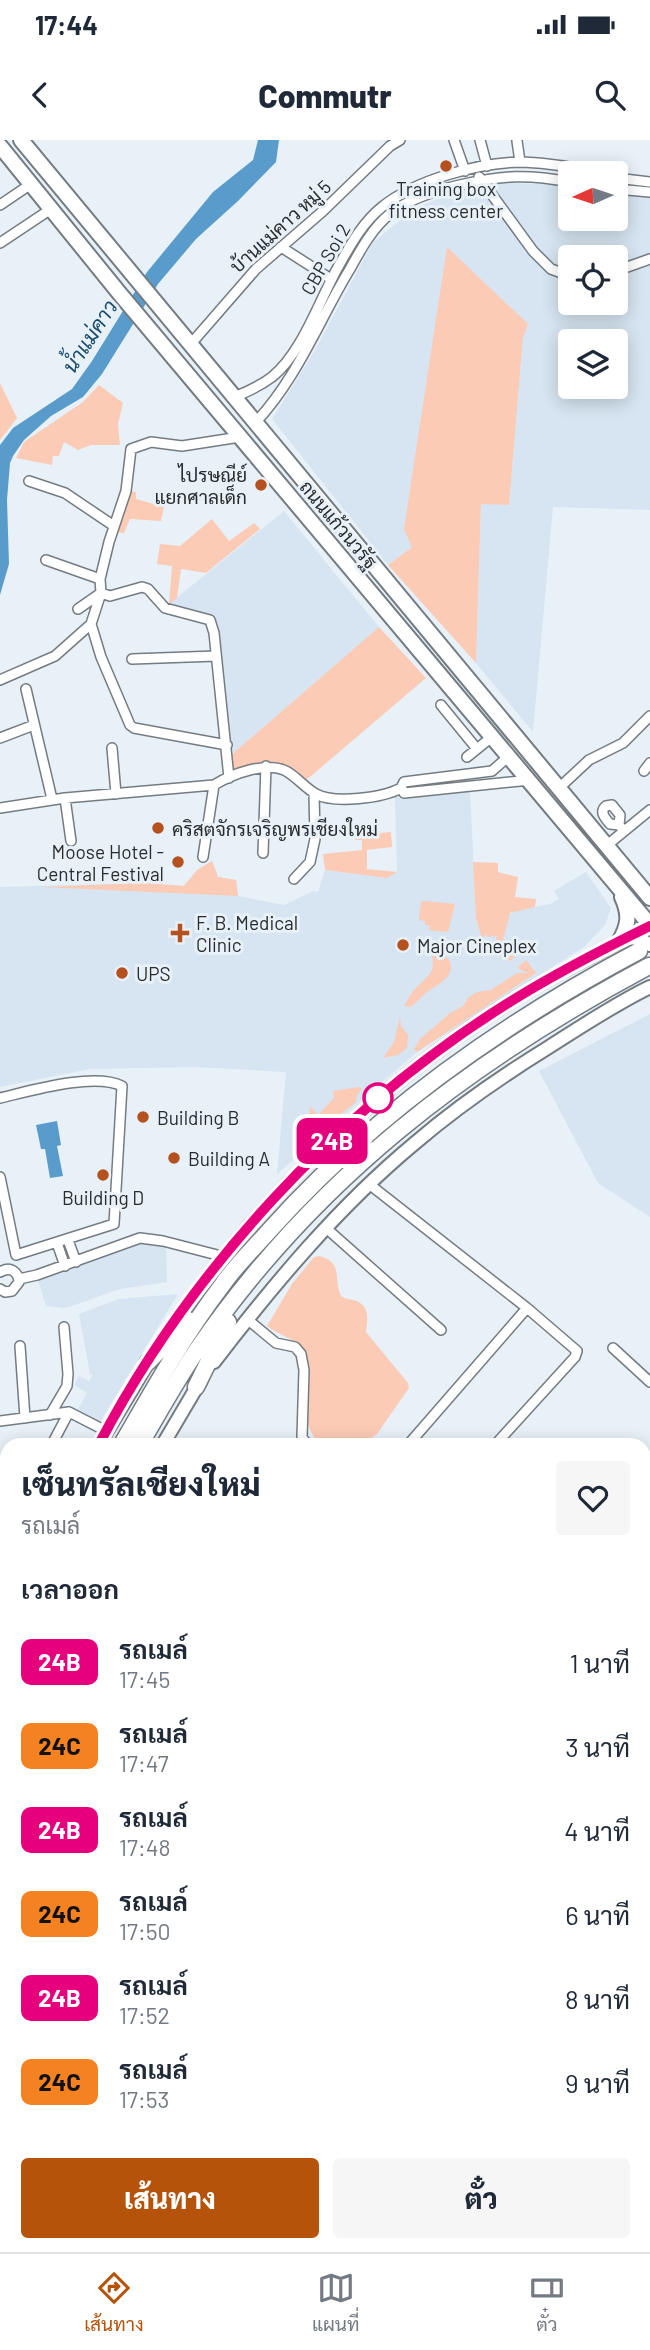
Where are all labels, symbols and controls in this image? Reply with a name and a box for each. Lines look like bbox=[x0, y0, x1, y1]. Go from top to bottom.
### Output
text: 17:44 bbox=[35, 9, 98, 40]
icon: back bbox=[21, 76, 59, 114]
text: Commutr bbox=[258, 76, 392, 114]
icon: search bbox=[591, 76, 629, 114]
marker: Training box fitness center bbox=[438, 158, 454, 174]
north arrow bbox=[558, 161, 628, 231]
map controls bbox=[558, 161, 628, 399]
street label: บ้านแม่คาว หมู่ 5 bbox=[225, 175, 337, 280]
place label: Training box fitness center bbox=[389, 177, 503, 222]
street label: CBP Soi 2 bbox=[295, 219, 355, 299]
button: locate bbox=[558, 245, 628, 315]
water label: น้ำแม่คาว bbox=[53, 293, 122, 377]
button: layers bbox=[558, 329, 628, 399]
place label: ไปรษณีย์ แยกศาลเด็ก bbox=[154, 463, 247, 508]
street label: ถนนแก้วนวรัฐ bbox=[294, 475, 383, 574]
marker: ไปรษณีย์ แยกศาลเด็ก bbox=[253, 477, 269, 493]
place label: คริสตจักรเจริญพรเชียงใหม่ bbox=[172, 817, 378, 841]
marker: คริสตจักรเจริญพรเชียงใหม่ bbox=[150, 820, 166, 836]
place label: Moose Hotel - Central Festival bbox=[37, 840, 164, 885]
marker: Moose Hotel - Central Festival bbox=[170, 854, 186, 870]
place label: F. B. Medical Clinic bbox=[196, 911, 298, 956]
marker: F. B. Medical Clinic bbox=[170, 923, 190, 943]
place label: Major Cineplex bbox=[417, 934, 536, 957]
marker: Major Cineplex bbox=[395, 937, 411, 953]
place label: UPS bbox=[136, 962, 171, 985]
marker: UPS bbox=[114, 965, 130, 981]
unlabelled marker bbox=[363, 1083, 393, 1113]
place label: Building B bbox=[157, 1106, 239, 1129]
marker: Building B bbox=[135, 1109, 151, 1125]
line badge: 24B bbox=[292, 1118, 372, 1164]
text: 24B bbox=[311, 1126, 353, 1155]
place label: Building A bbox=[188, 1147, 270, 1170]
marker: Building A bbox=[166, 1150, 182, 1166]
marker: Building D bbox=[95, 1167, 111, 1183]
place label: Building D bbox=[62, 1186, 144, 1209]
button: heart bbox=[556, 1461, 630, 1535]
text: เซ็นทรัลเชียงใหม่ bbox=[21, 1463, 261, 1503]
text: รถเมล์ bbox=[21, 1511, 80, 1539]
text: เวลาออก bbox=[21, 1573, 119, 1604]
text: รถเมล์ bbox=[119, 1633, 188, 1664]
text: 24B bbox=[38, 1647, 81, 1676]
text: 1 นาที bbox=[569, 1647, 630, 1678]
text: 17:45 bbox=[119, 1665, 170, 1693]
text: รถเมล์ bbox=[119, 1717, 188, 1748]
text: 24C bbox=[38, 1731, 81, 1760]
text: 3 นาที bbox=[565, 1731, 630, 1762]
text: 17:47 bbox=[119, 1749, 169, 1777]
text: รถเมล์ bbox=[119, 1801, 188, 1832]
text: 24B bbox=[38, 1815, 81, 1844]
text: 4 นาที bbox=[564, 1815, 630, 1846]
text: 17:48 bbox=[119, 1833, 170, 1861]
text: รถเมล์ bbox=[119, 1885, 188, 1916]
text: 24C bbox=[38, 1899, 81, 1928]
text: 6 นาที bbox=[565, 1899, 630, 1930]
text: 17:50 bbox=[119, 1917, 171, 1945]
text: รถเมล์ bbox=[119, 1969, 188, 2000]
text: 24B bbox=[38, 1983, 81, 2012]
text: 8 นาที bbox=[565, 1983, 630, 2014]
text: 17:52 bbox=[119, 2001, 170, 2029]
text: รถเมล์ bbox=[119, 2053, 188, 2084]
text: 24C bbox=[38, 2067, 81, 2096]
text: 9 นาที bbox=[565, 2067, 630, 2098]
text: 17:53 bbox=[119, 2085, 169, 2113]
button: เส้นทาง bbox=[21, 2158, 319, 2238]
button: ตั๋ว bbox=[333, 2158, 630, 2238]
tab: เส้นทาง bbox=[84, 2269, 144, 2335]
tab: แผนที่ bbox=[312, 2269, 359, 2335]
tab: ตั๋ว bbox=[528, 2269, 566, 2335]

